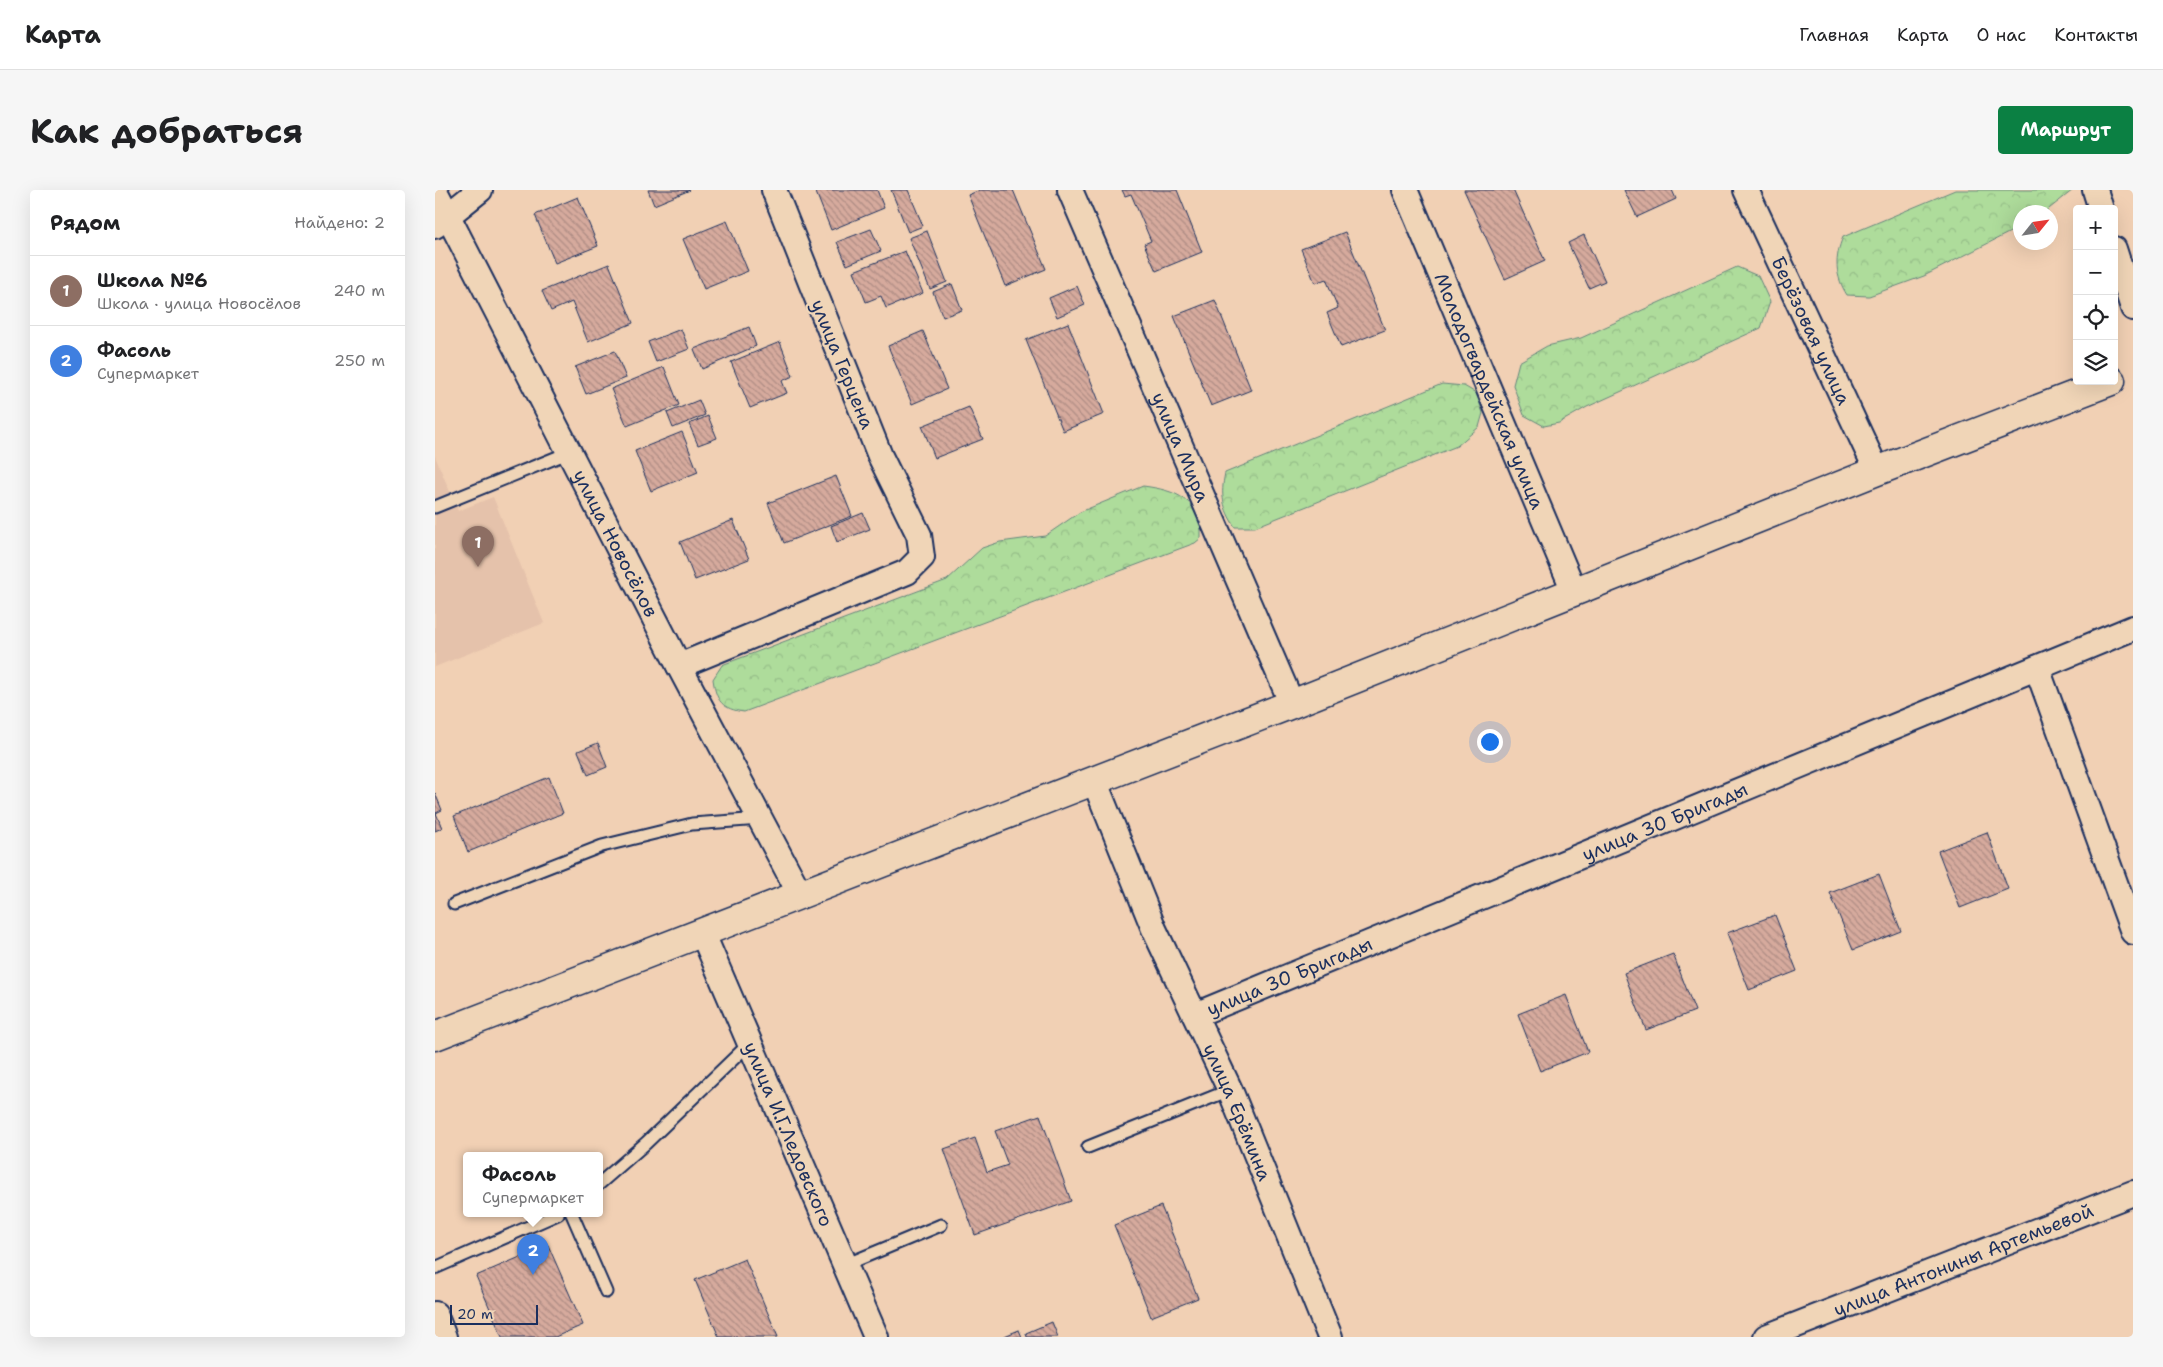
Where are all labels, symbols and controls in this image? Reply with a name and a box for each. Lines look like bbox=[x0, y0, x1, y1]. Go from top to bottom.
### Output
text: Карта bbox=[25, 19, 101, 51]
text: Главная bbox=[1799, 23, 1869, 47]
text: Карта bbox=[1897, 23, 1949, 47]
text: О нас bbox=[1977, 23, 2026, 47]
text: Контакты bbox=[2054, 23, 2138, 47]
button: Маршрут bbox=[1998, 106, 2133, 154]
text: Как добраться bbox=[30, 107, 303, 154]
north arrow bbox=[2013, 205, 2058, 250]
map controls bbox=[2073, 205, 2118, 385]
button: + bbox=[2073, 205, 2118, 250]
text: Рядом bbox=[50, 209, 120, 237]
text: Найдено: 2 bbox=[294, 212, 385, 233]
button: − bbox=[2073, 250, 2118, 295]
street label: Берёзовая улица bbox=[1766, 252, 1857, 409]
text: Школа №6 bbox=[97, 268, 208, 293]
street label: Молодогвардейская улица bbox=[1428, 269, 1550, 513]
text: 1 bbox=[62, 280, 70, 301]
text: 240 m bbox=[333, 280, 385, 301]
text: Школа · улица Новосёлов bbox=[97, 293, 301, 314]
button: locate bbox=[2073, 295, 2118, 340]
street label: улица Герцена bbox=[805, 296, 880, 433]
text: Фасоль bbox=[97, 338, 171, 363]
button: layers bbox=[2073, 340, 2118, 385]
text: 2 bbox=[60, 350, 72, 371]
text: 250 m bbox=[334, 350, 385, 371]
text: Супермаркет bbox=[97, 363, 199, 384]
street label: улица Мира bbox=[1146, 389, 1215, 506]
street label: улица Новосёлов bbox=[567, 465, 664, 621]
pin: 1 bbox=[462, 526, 494, 567]
your location bbox=[1477, 729, 1503, 755]
street label: улица 30 Бригады bbox=[1578, 776, 1751, 867]
street label: улица 30 Бригады bbox=[1203, 931, 1376, 1022]
street label: улица И.Г.Ледовского bbox=[738, 1038, 839, 1231]
street label: улица Ерёмина bbox=[1197, 1040, 1277, 1185]
popup bbox=[463, 1152, 603, 1217]
text: Фасоль bbox=[482, 1162, 556, 1187]
text: Супермаркет bbox=[482, 1187, 584, 1208]
street label: улица Антонины Артемьевой bbox=[1830, 1198, 2097, 1322]
pin: 2 bbox=[517, 1234, 549, 1275]
scale bar bbox=[450, 1302, 537, 1325]
text: 20 m bbox=[457, 1305, 493, 1323]

